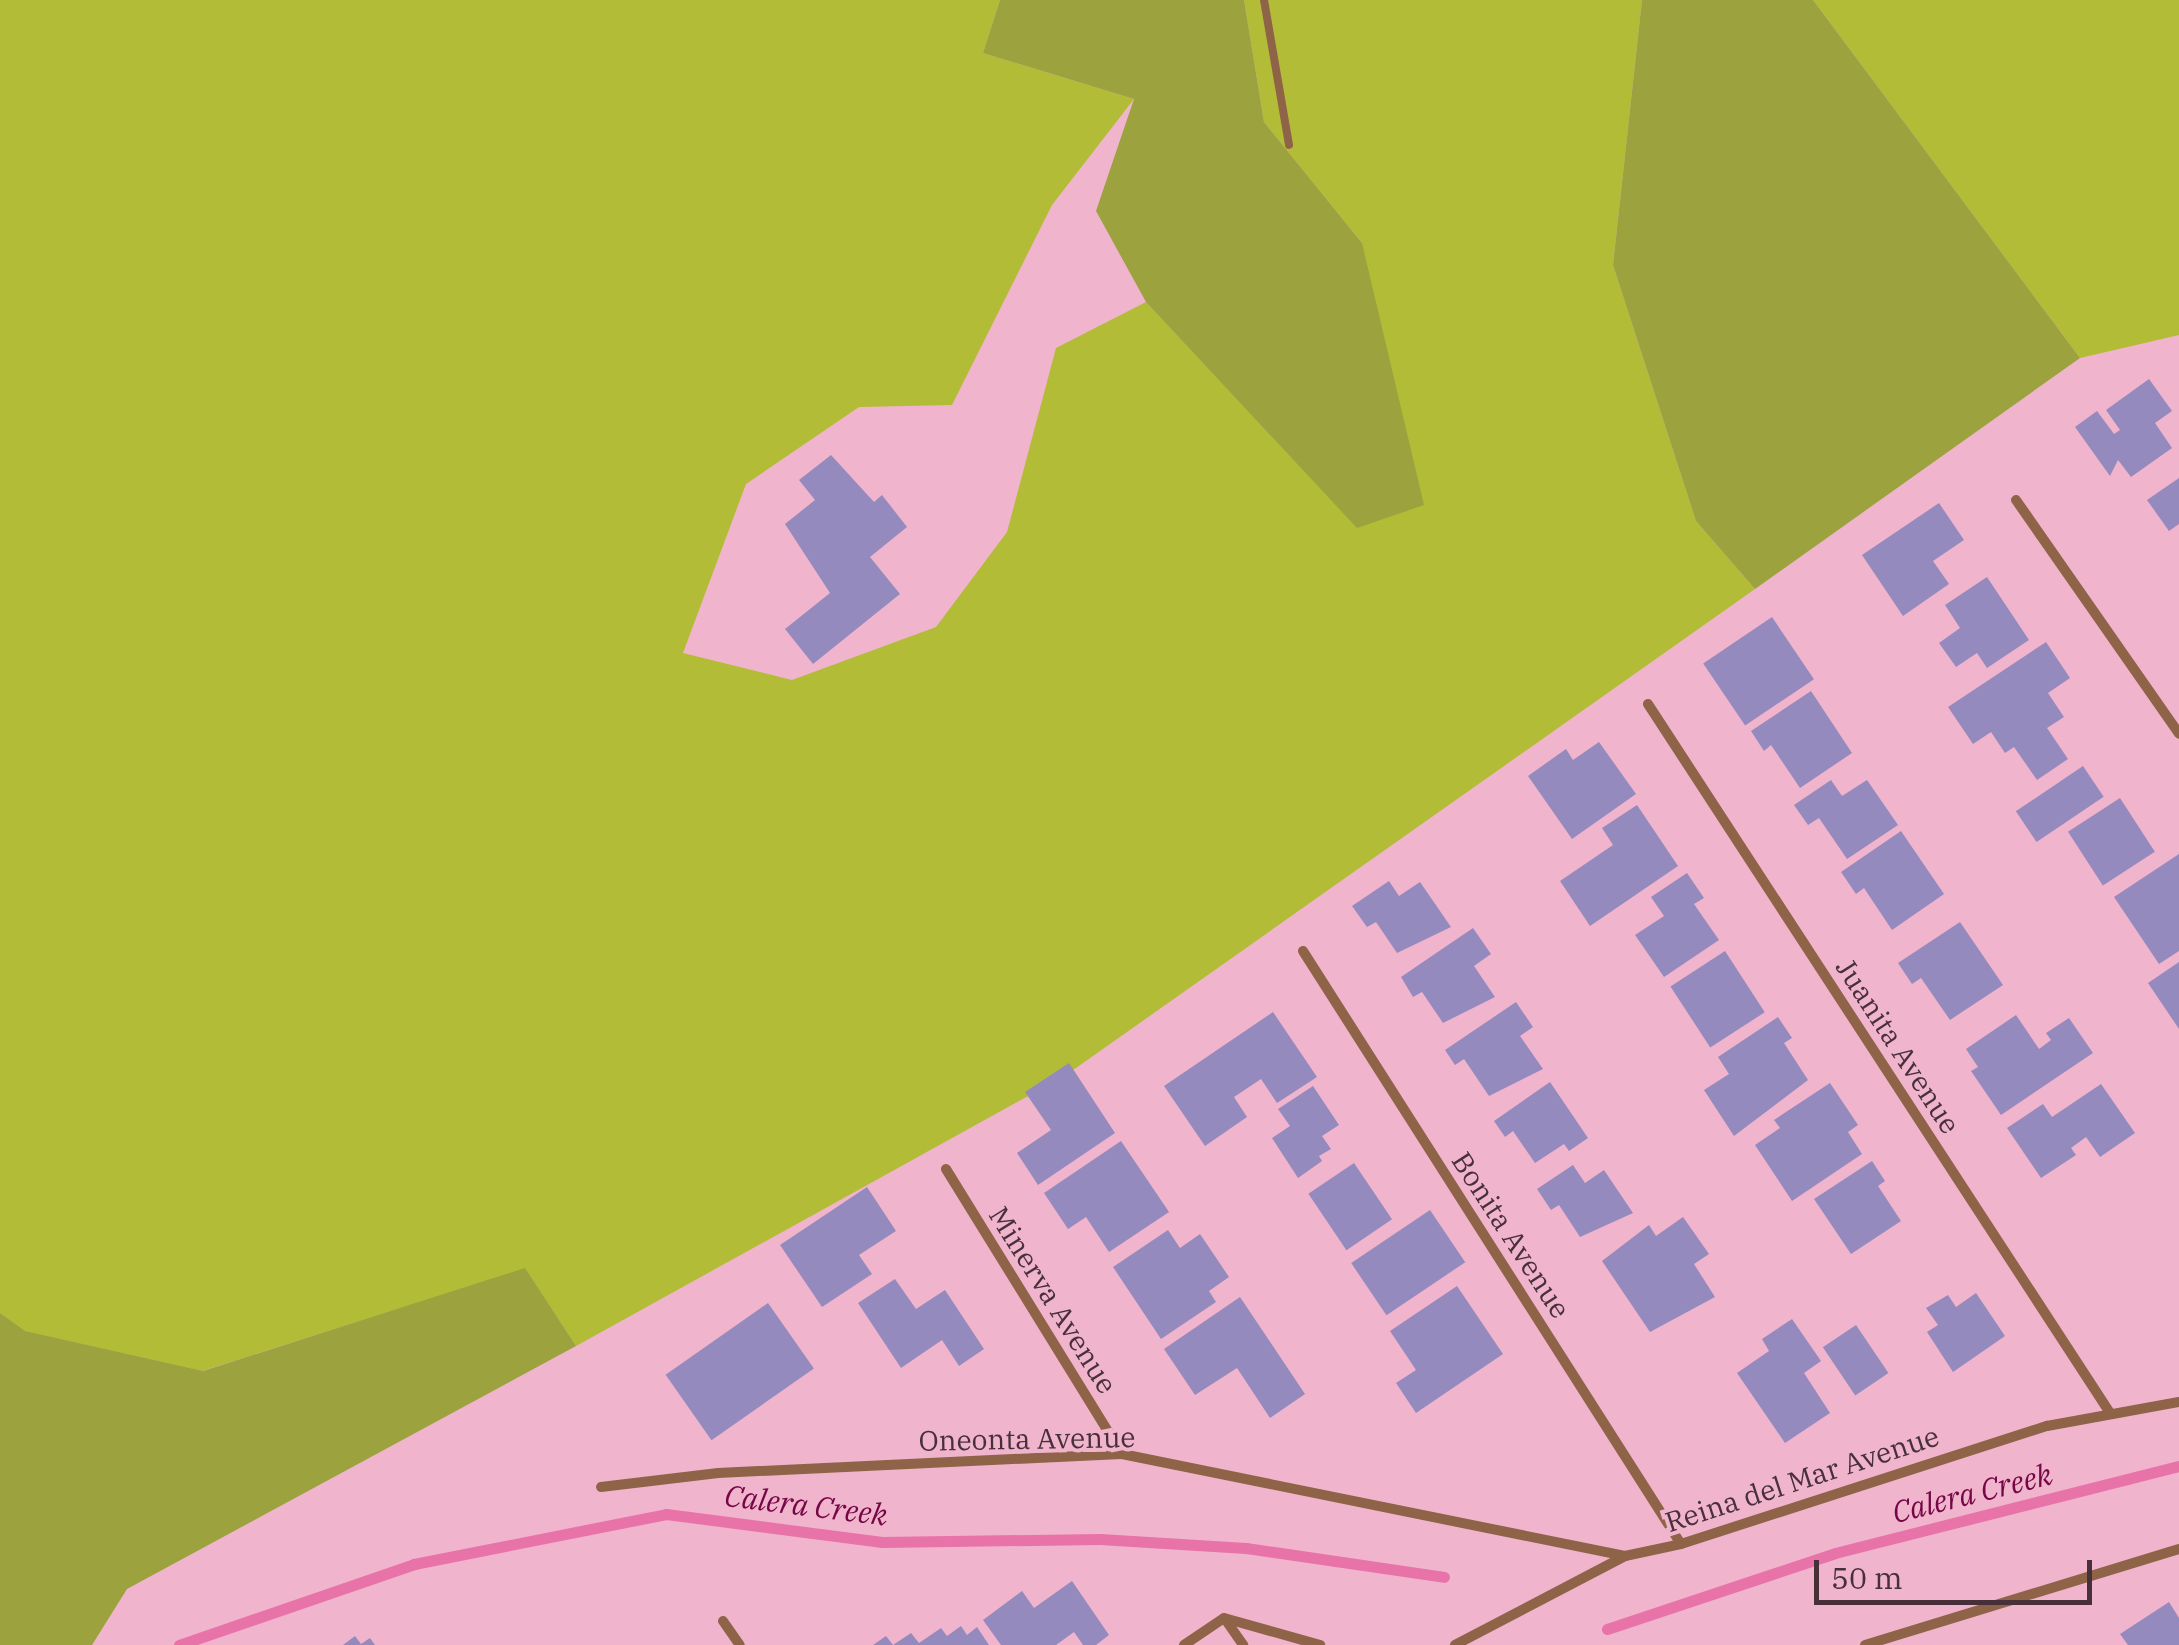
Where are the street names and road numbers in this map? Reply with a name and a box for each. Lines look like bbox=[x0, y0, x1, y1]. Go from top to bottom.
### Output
street label: Juanita Avenue bbox=[1829, 952, 1967, 1140]
street label: Bonita Avenue bbox=[1445, 1146, 1577, 1324]
street label: Minerva Avenue bbox=[982, 1200, 1124, 1400]
street label: Reina del Mar Avenue bbox=[1661, 1419, 1943, 1539]
street label: Oneonta Avenue bbox=[918, 1420, 1136, 1458]

